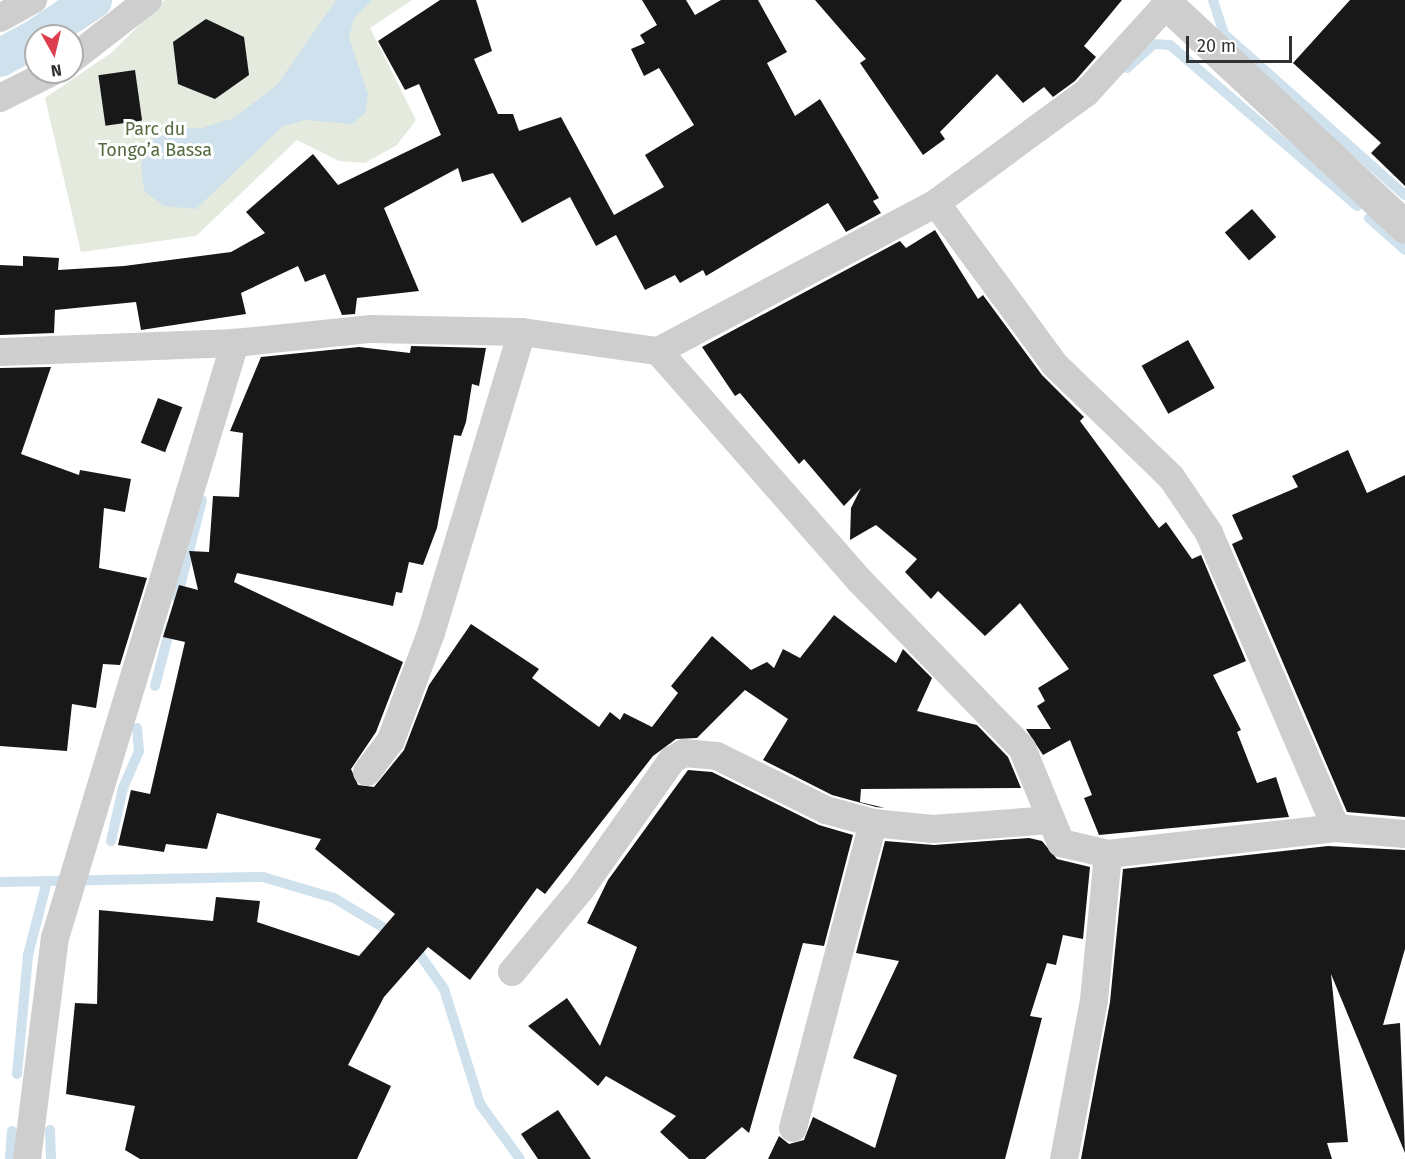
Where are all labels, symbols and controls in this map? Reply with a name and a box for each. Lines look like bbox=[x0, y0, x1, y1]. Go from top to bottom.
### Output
north arrow bbox=[24, 24, 84, 84]
scale bar bbox=[1189, 24, 1296, 62]
text: 20 m bbox=[1197, 35, 1236, 57]
text: N bbox=[50, 60, 63, 80]
park label: Parc du Tongo’a Bassa bbox=[98, 119, 212, 162]

